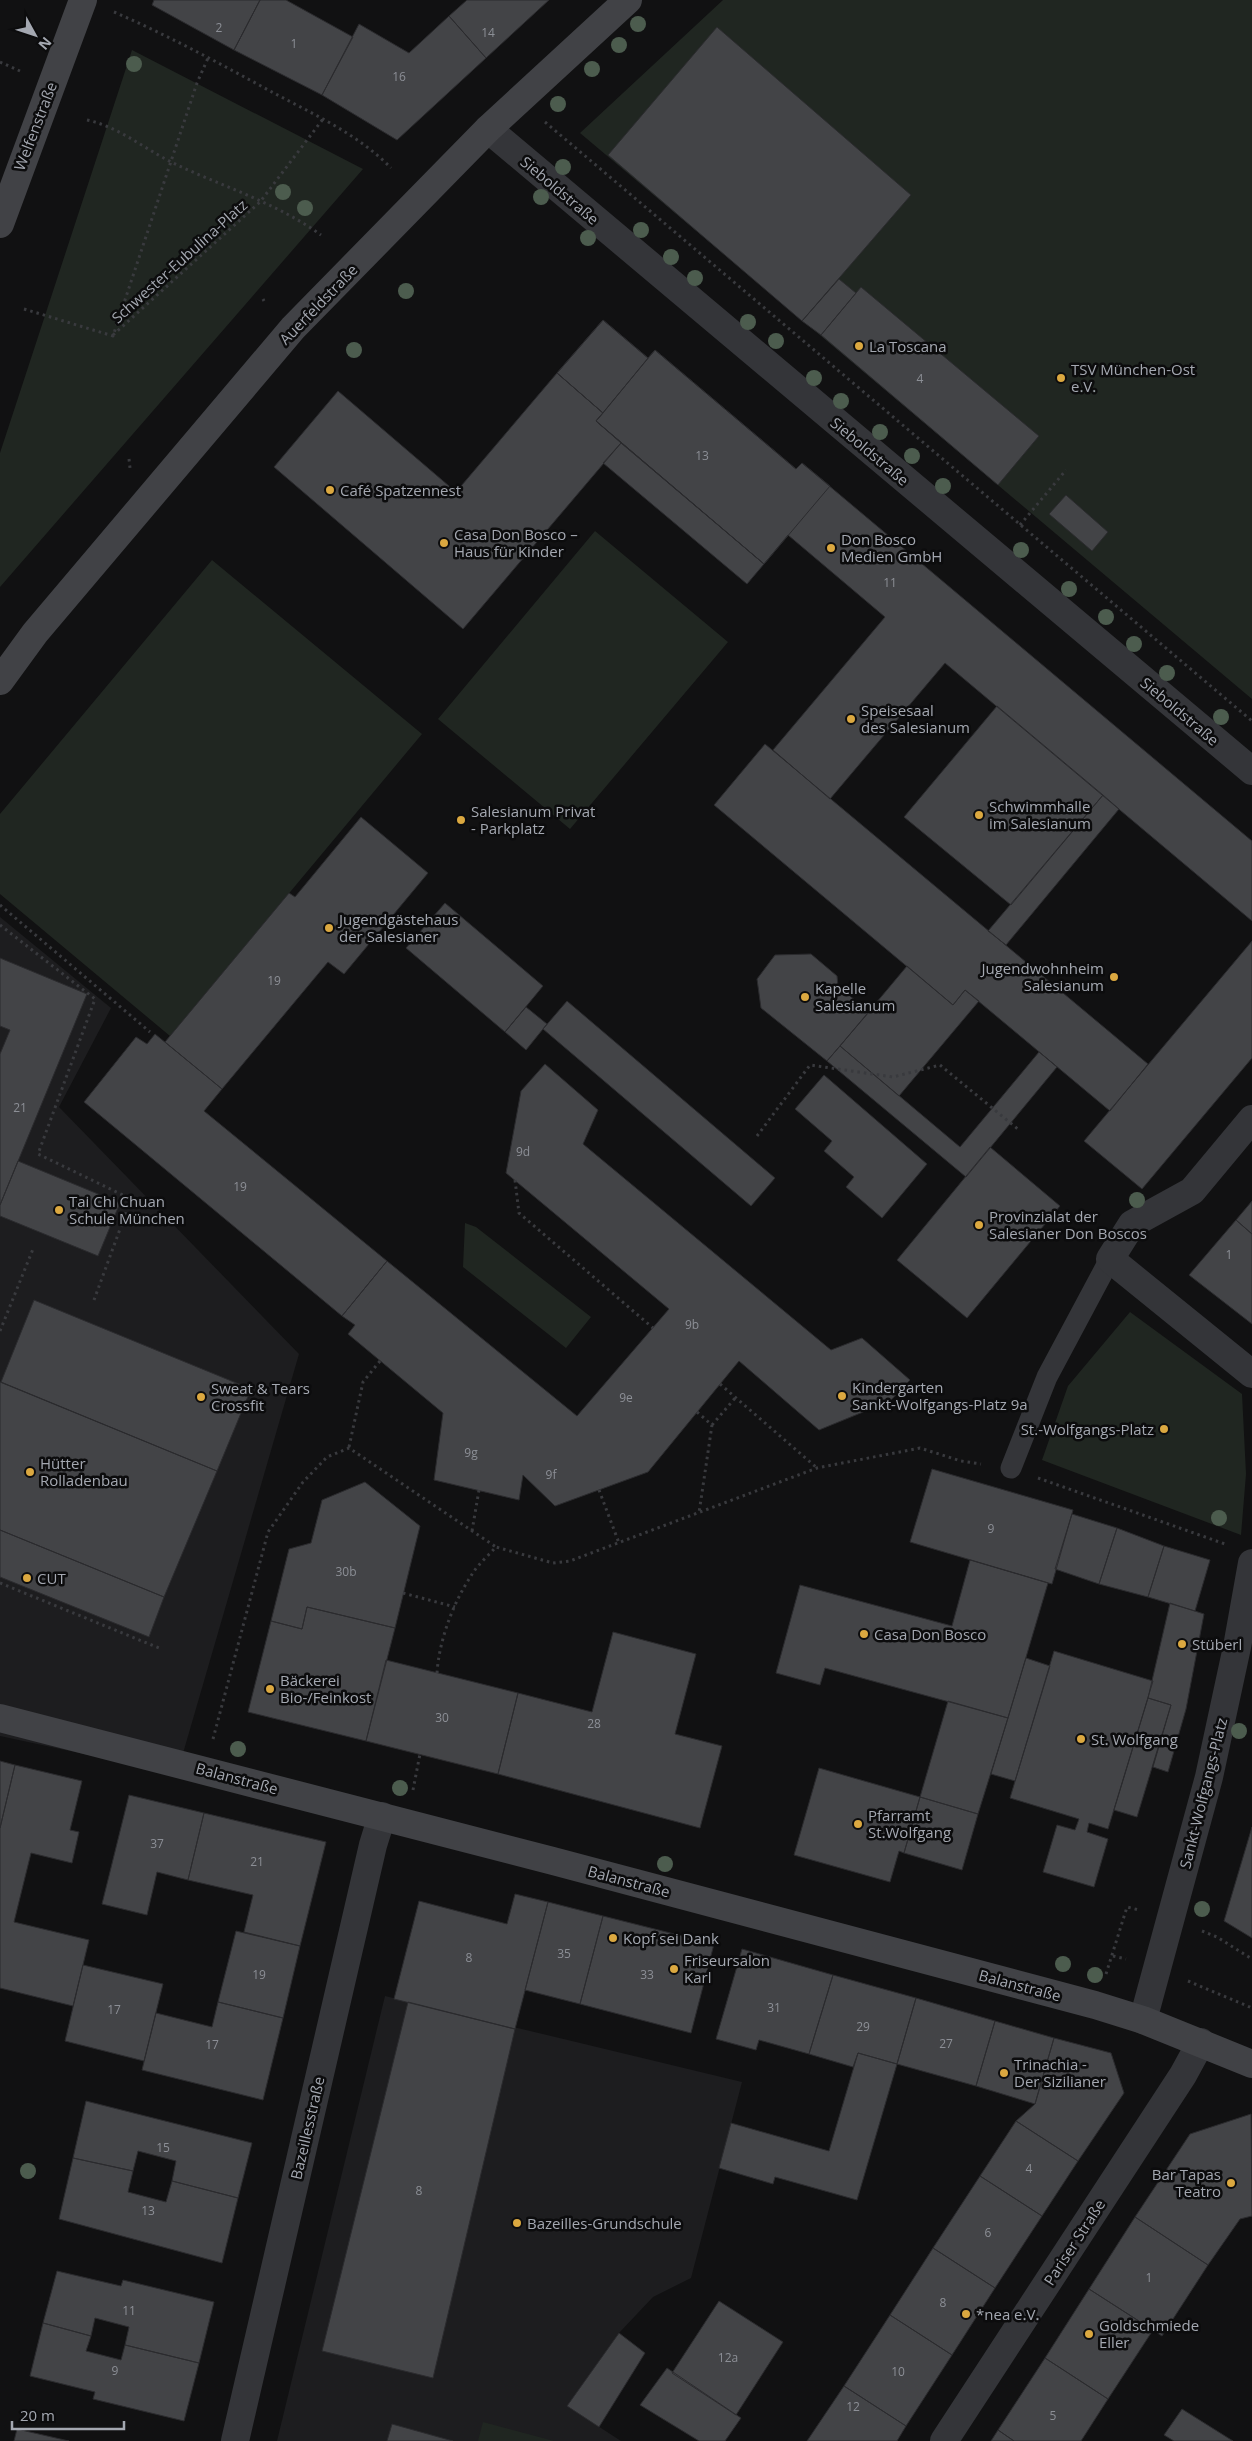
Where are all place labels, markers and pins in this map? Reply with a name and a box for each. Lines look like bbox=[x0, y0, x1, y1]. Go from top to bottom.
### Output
place label: La Toscana bbox=[869, 336, 947, 356]
marker: La Toscana bbox=[853, 340, 865, 352]
place label: TSV München-Ost e.V. bbox=[1071, 359, 1195, 396]
marker: TSV München-Ost e.V. bbox=[1055, 372, 1067, 384]
place label: Café Spatzennest bbox=[340, 480, 461, 500]
marker: Café Spatzennest bbox=[324, 484, 336, 496]
place label: Casa Don Bosco – Haus für Kinder bbox=[454, 524, 578, 561]
place label: Don Bosco Medien GmbH bbox=[841, 529, 942, 566]
marker: Casa Don Bosco – Haus für Kinder bbox=[438, 537, 450, 549]
marker: Don Bosco Medien GmbH bbox=[825, 542, 837, 554]
place label: Speisesaal des Salesianum bbox=[861, 700, 970, 737]
marker: Speisesaal des Salesianum bbox=[845, 713, 857, 725]
place label: Schwimmhalle im Salesianum bbox=[989, 796, 1091, 833]
place label: Salesianum Privat - Parkplatz bbox=[471, 801, 595, 838]
marker: Schwimmhalle im Salesianum bbox=[973, 809, 985, 821]
marker: Salesianum Privat - Parkplatz bbox=[455, 814, 467, 826]
place label: Jugendgästehaus der Salesianer bbox=[337, 909, 458, 946]
marker: Jugendgästehaus der Salesianer bbox=[323, 922, 335, 934]
place label: Jugendwohnheim Salesianum bbox=[979, 958, 1104, 995]
marker: Jugendwohnheim Salesianum bbox=[1108, 971, 1120, 983]
place label: Kapelle Salesianum bbox=[815, 978, 895, 1015]
marker: Kapelle Salesianum bbox=[799, 991, 811, 1003]
place label: Tai Chi Chuan Schule München bbox=[69, 1191, 185, 1228]
marker: Tai Chi Chuan Schule München bbox=[53, 1204, 65, 1216]
place label: Provinzialat der Salesianer Don Boscos bbox=[989, 1206, 1147, 1243]
marker: Provinzialat der Salesianer Don Boscos bbox=[973, 1219, 985, 1231]
place label: Kindergarten Sankt-Wolfgangs-Platz 9a bbox=[852, 1377, 1028, 1414]
place label: Sweat & Tears Crossfit bbox=[211, 1378, 310, 1415]
marker: Kindergarten Sankt-Wolfgangs-Platz 9a bbox=[836, 1390, 848, 1402]
marker: Sweat & Tears Crossfit bbox=[195, 1391, 207, 1403]
place label: St.-Wolfgangs-Platz bbox=[1021, 1419, 1154, 1439]
marker: St.-Wolfgangs-Platz bbox=[1158, 1423, 1170, 1435]
place label: Hütter Rolladenbau bbox=[40, 1453, 128, 1490]
marker: Hütter Rolladenbau bbox=[24, 1466, 36, 1478]
place label: CUT bbox=[37, 1568, 66, 1588]
marker: CUT bbox=[21, 1572, 33, 1584]
place label: Casa Don Bosco bbox=[874, 1624, 986, 1644]
marker: Casa Don Bosco bbox=[858, 1628, 870, 1640]
place label: Stüberl bbox=[1192, 1634, 1242, 1654]
marker: Stüberl bbox=[1176, 1638, 1188, 1650]
place label: Bäckerei Bio-/Feinkost bbox=[280, 1670, 371, 1707]
marker: Bäckerei Bio-/Feinkost bbox=[264, 1683, 276, 1695]
place label: St. Wolfgang bbox=[1091, 1729, 1178, 1749]
marker: St. Wolfgang bbox=[1075, 1733, 1087, 1745]
place label: Pfarramt St.Wolfgang bbox=[868, 1805, 951, 1842]
marker: Pfarramt St.Wolfgang bbox=[852, 1818, 864, 1830]
place label: Kopf sei Dank bbox=[623, 1928, 719, 1948]
marker: Kopf sei Dank bbox=[607, 1932, 619, 1944]
place label: Friseursalon Karl bbox=[684, 1950, 770, 1987]
marker: Friseursalon Karl bbox=[668, 1963, 680, 1975]
place label: Trinachia - Der Sizilianer bbox=[1014, 2054, 1106, 2091]
marker: Trinachia - Der Sizilianer bbox=[998, 2067, 1010, 2079]
place label: Bar Tapas Teatro bbox=[1152, 2164, 1221, 2201]
marker: Bar Tapas Teatro bbox=[1225, 2177, 1237, 2189]
place label: Bazeilles-Grundschule bbox=[527, 2213, 682, 2233]
marker: Bazeilles-Grundschule bbox=[511, 2217, 523, 2229]
place label: *nea e.V. bbox=[976, 2304, 1039, 2324]
marker: *nea e.V. bbox=[960, 2308, 972, 2320]
place label: Goldschmiede Eller bbox=[1099, 2315, 1199, 2352]
marker: Goldschmiede Eller bbox=[1083, 2328, 1095, 2340]

